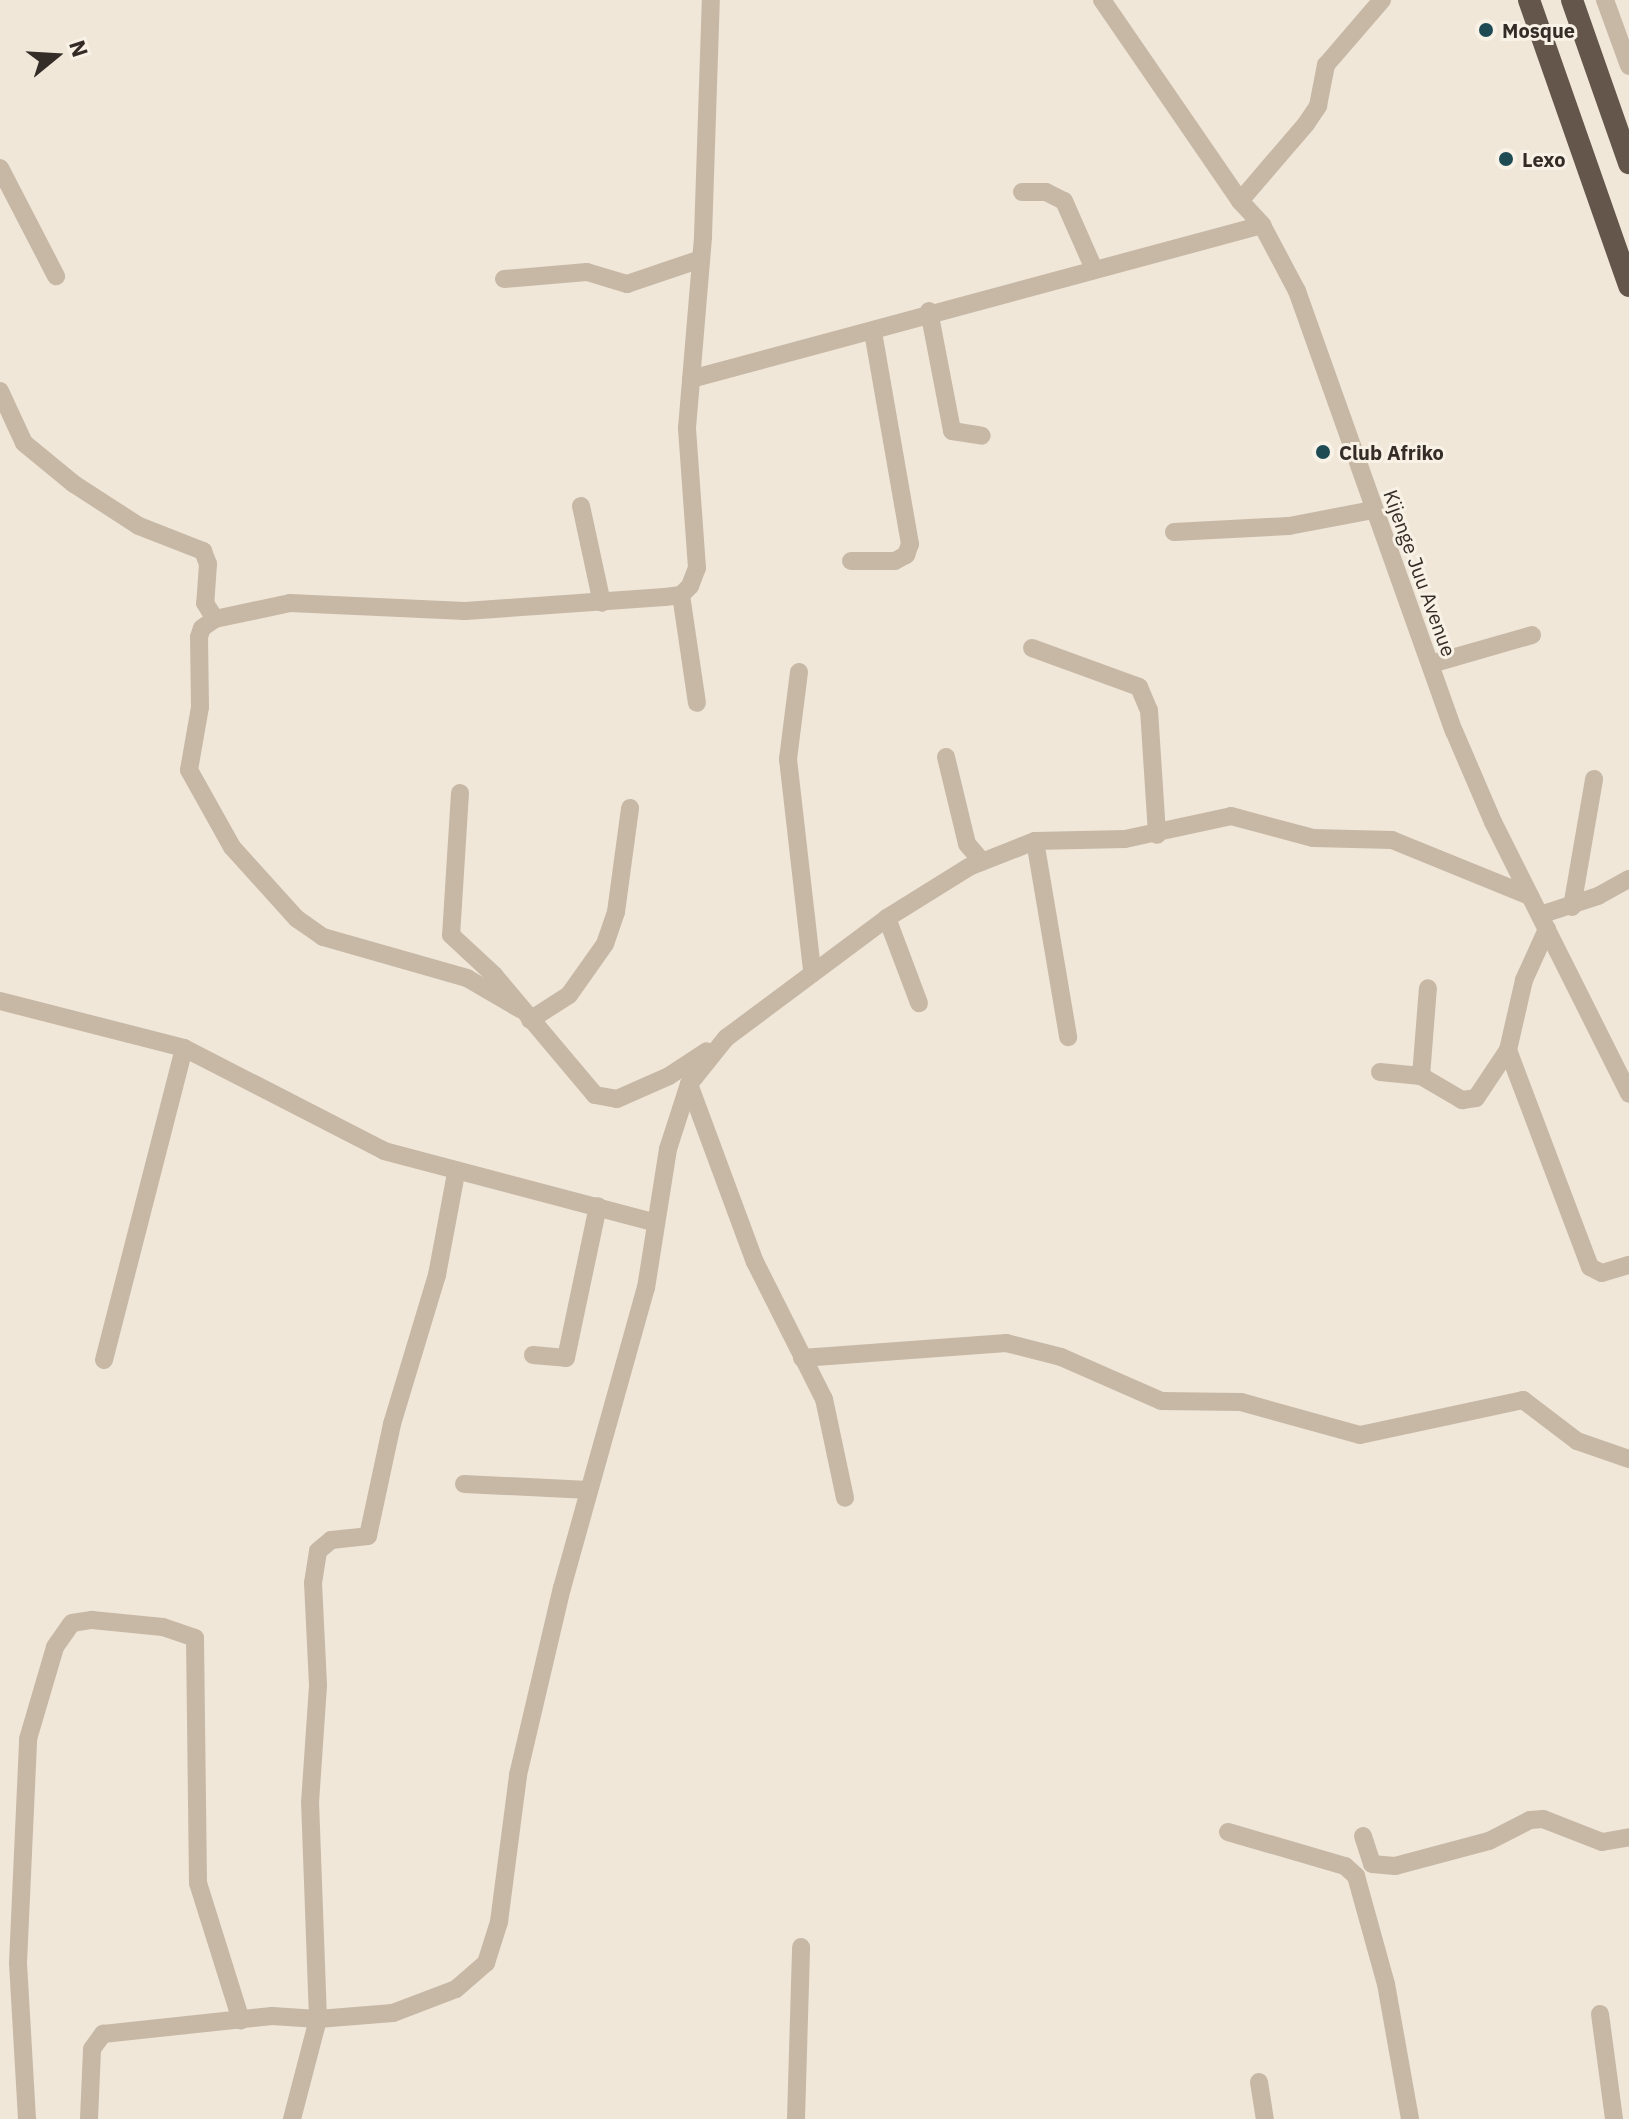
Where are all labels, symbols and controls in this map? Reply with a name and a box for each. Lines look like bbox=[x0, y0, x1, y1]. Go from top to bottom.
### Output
north arrow bbox=[16, 16, 96, 96]
place label: Mosque bbox=[1502, 18, 1575, 42]
marker: Mosque bbox=[1477, 21, 1495, 39]
text: N bbox=[63, 36, 96, 60]
place label: Lexo bbox=[1522, 147, 1565, 171]
marker: Lexo bbox=[1497, 150, 1515, 168]
place label: Club Afriko bbox=[1339, 440, 1444, 464]
marker: Club Afriko bbox=[1314, 443, 1332, 461]
street label: Kijenge Juu Avenue bbox=[1379, 486, 1461, 660]

